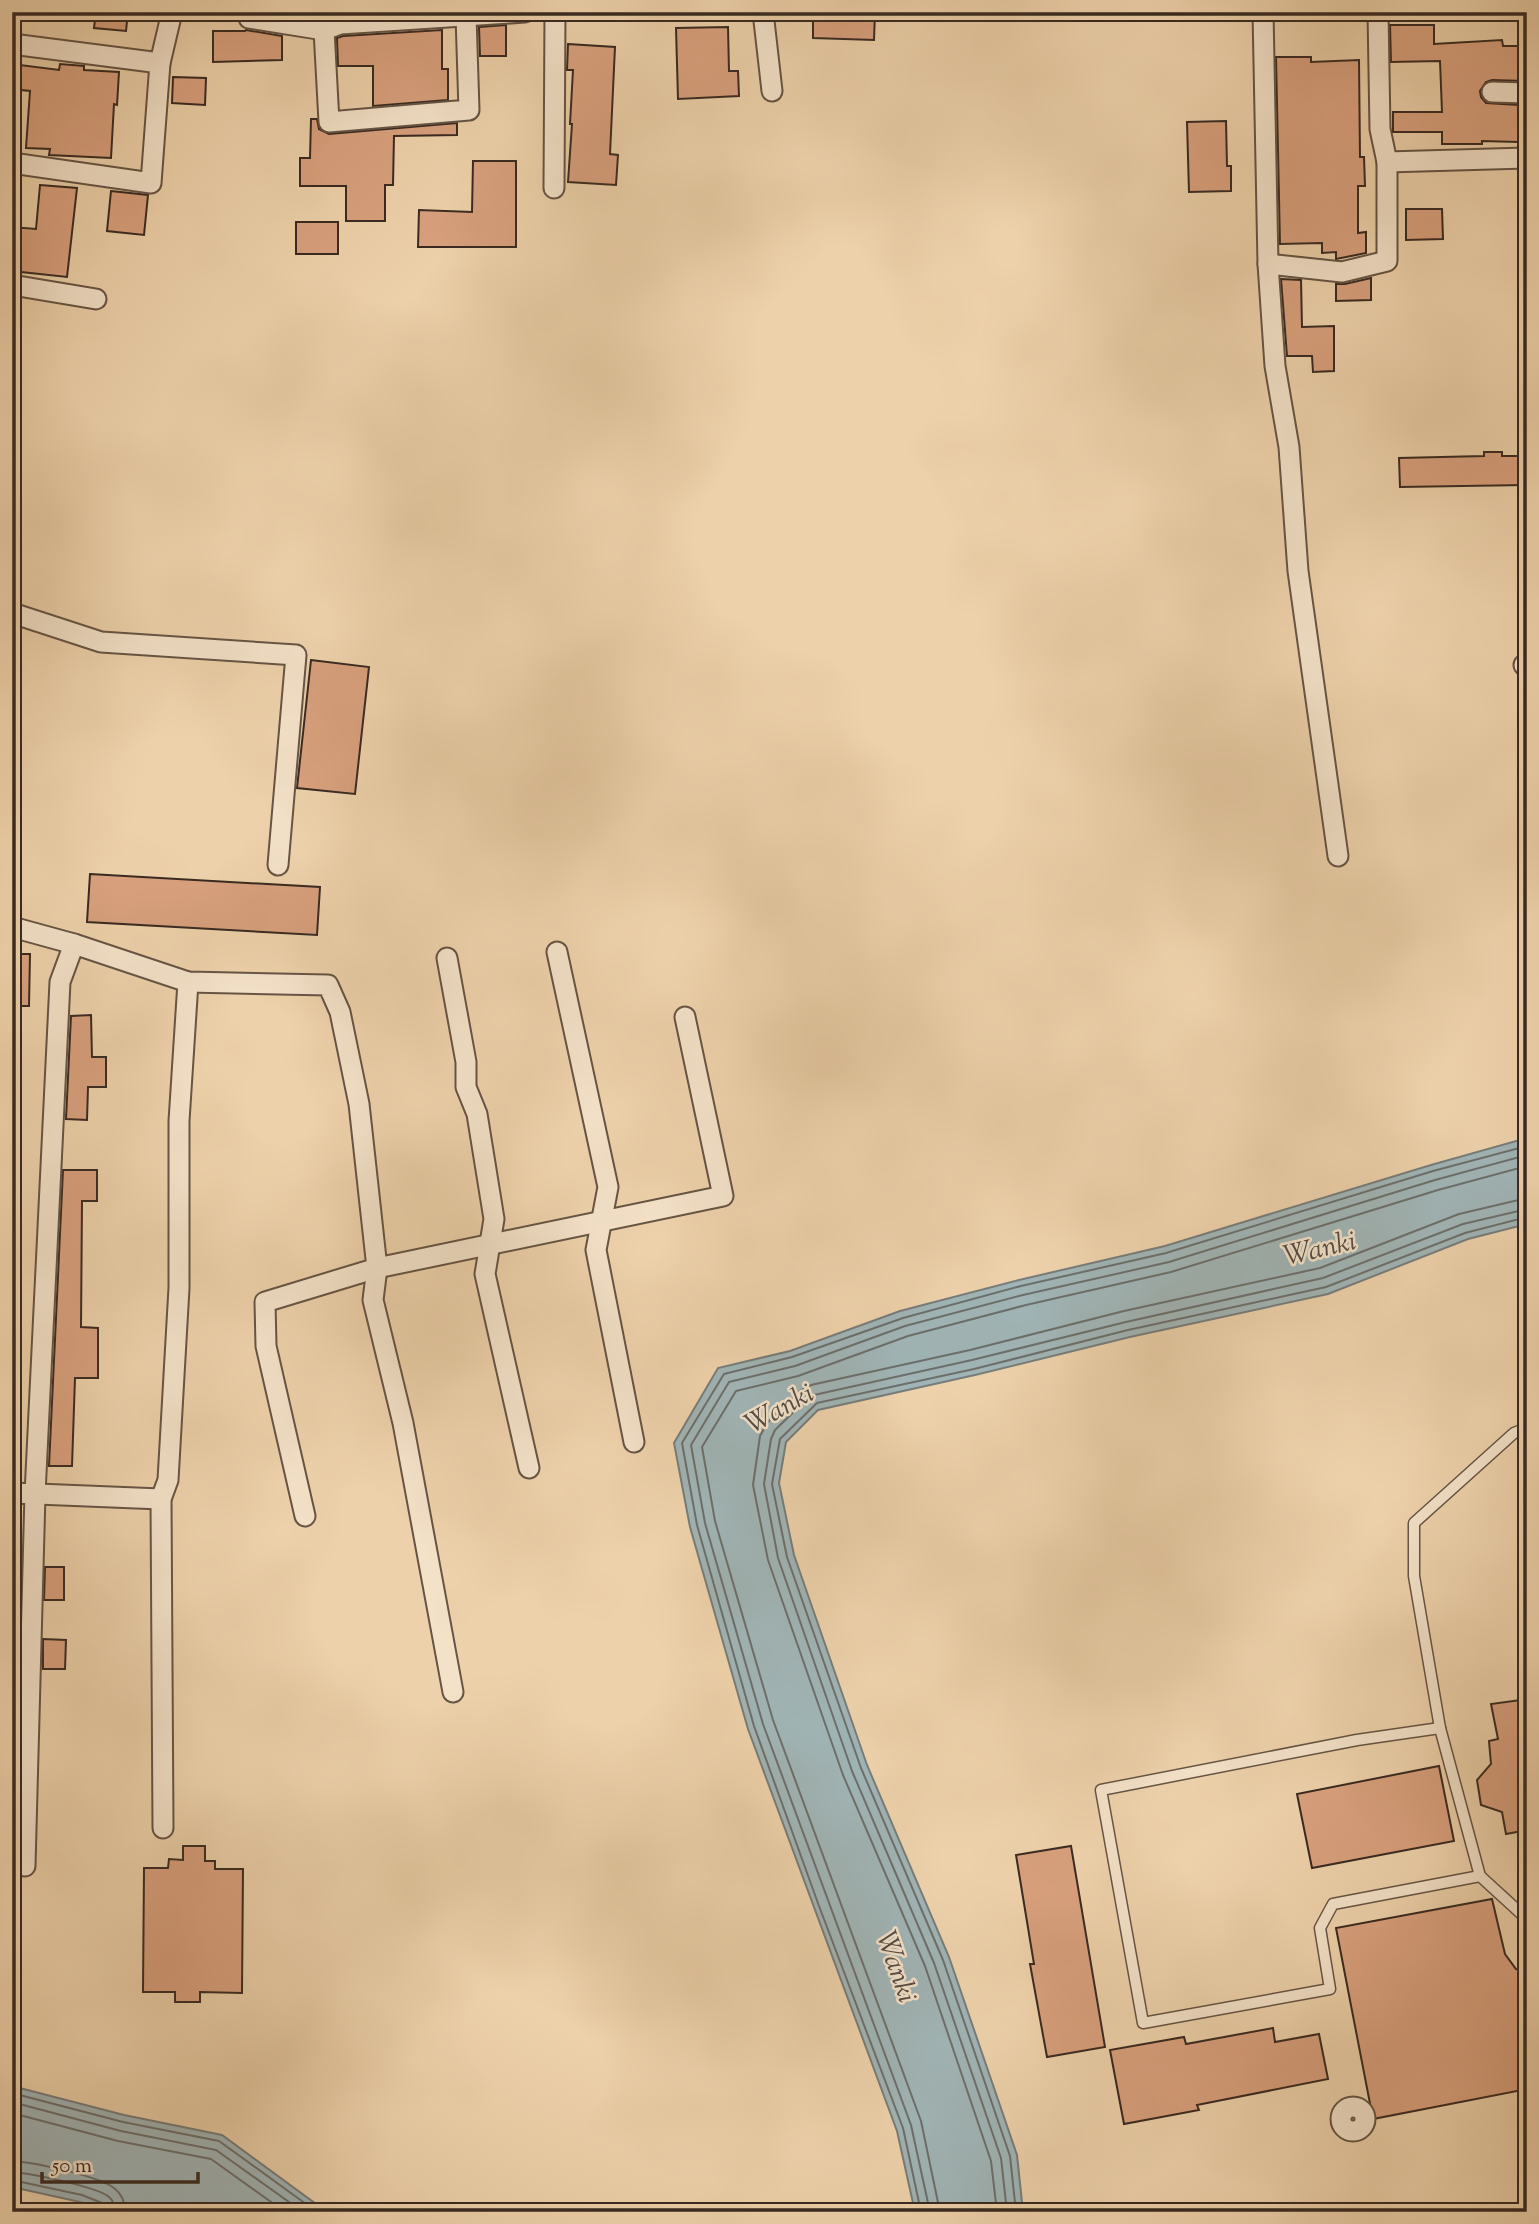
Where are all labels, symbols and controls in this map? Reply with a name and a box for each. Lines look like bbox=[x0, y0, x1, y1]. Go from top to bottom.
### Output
water label: Wanki bbox=[1280, 1222, 1360, 1278]
water label: Wanki bbox=[738, 1375, 822, 1445]
water label: Wanki bbox=[864, 1926, 926, 2008]
scale bar bbox=[42, 2140, 198, 2184]
text: 50 m bbox=[51, 2152, 92, 2182]

